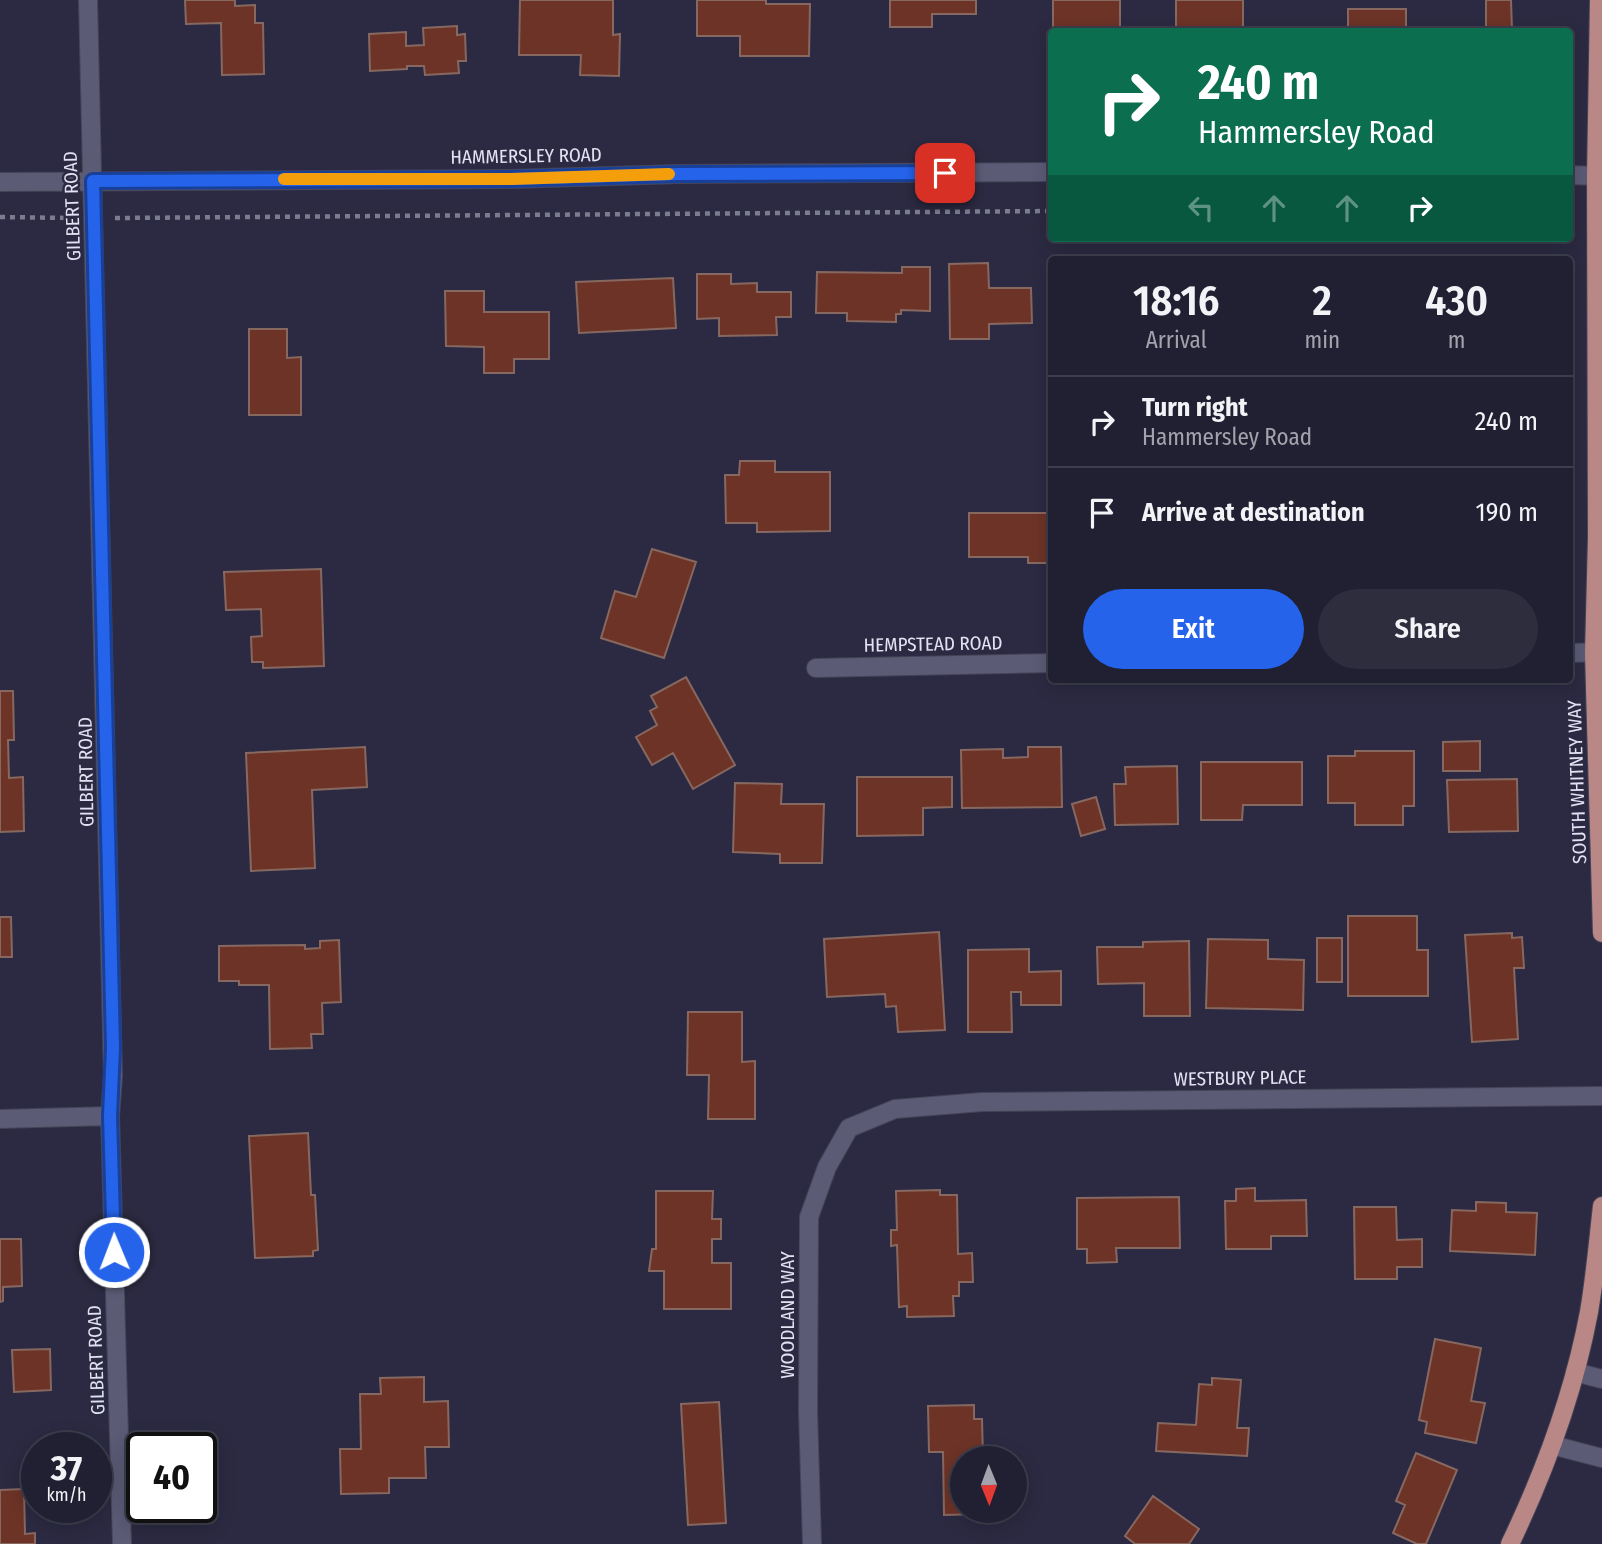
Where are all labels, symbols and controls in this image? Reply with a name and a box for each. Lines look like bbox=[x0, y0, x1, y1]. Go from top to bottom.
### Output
text: 240 m bbox=[1198, 53, 1319, 112]
icon: right bbox=[1083, 56, 1174, 147]
text: Hammersley Road bbox=[1198, 113, 1435, 151]
street label: HAMMERSLEY ROAD bbox=[450, 143, 602, 169]
pin bbox=[915, 143, 975, 203]
street label: GILBERT ROAD bbox=[59, 151, 85, 261]
icon: arrive bbox=[926, 154, 964, 192]
icon: left bbox=[1182, 189, 1220, 227]
icon: ahead bbox=[1255, 189, 1293, 227]
icon: ahead bbox=[1328, 189, 1366, 227]
icon: right bbox=[1401, 189, 1439, 227]
text: 18:16 bbox=[1133, 276, 1220, 326]
text: 2 bbox=[1313, 276, 1332, 326]
text: 430 bbox=[1425, 276, 1488, 326]
text: Arrival bbox=[1146, 326, 1207, 354]
text: min bbox=[1304, 326, 1340, 354]
text: m bbox=[1448, 326, 1465, 354]
text: Turn right bbox=[1142, 392, 1248, 423]
icon: right bbox=[1083, 403, 1121, 441]
text: 240 m bbox=[1475, 406, 1538, 437]
text: Hammersley Road bbox=[1142, 423, 1312, 451]
icon: arrive bbox=[1083, 494, 1121, 532]
text: Arrive at destination bbox=[1142, 497, 1365, 528]
text: 190 m bbox=[1476, 497, 1538, 528]
button: Exit bbox=[1083, 589, 1304, 669]
button: Share bbox=[1318, 589, 1538, 669]
street label: HEMPSTEAD ROAD bbox=[863, 631, 1003, 657]
street label: SOUTH WHITNEY WAY bbox=[1563, 699, 1591, 864]
street label: GILBERT ROAD bbox=[74, 717, 98, 827]
street label: WESTBURY PLACE bbox=[1173, 1065, 1307, 1091]
position arrow bbox=[77, 1215, 151, 1289]
street label: WOODLAND WAY bbox=[776, 1251, 799, 1379]
street label: GILBERT ROAD bbox=[83, 1305, 109, 1415]
speed limit sign: 40 bbox=[126, 1432, 217, 1523]
north arrow bbox=[950, 1446, 1027, 1522]
map controls bbox=[950, 1446, 1027, 1523]
text: 37 bbox=[51, 1447, 82, 1489]
text: km/h bbox=[46, 1484, 87, 1506]

